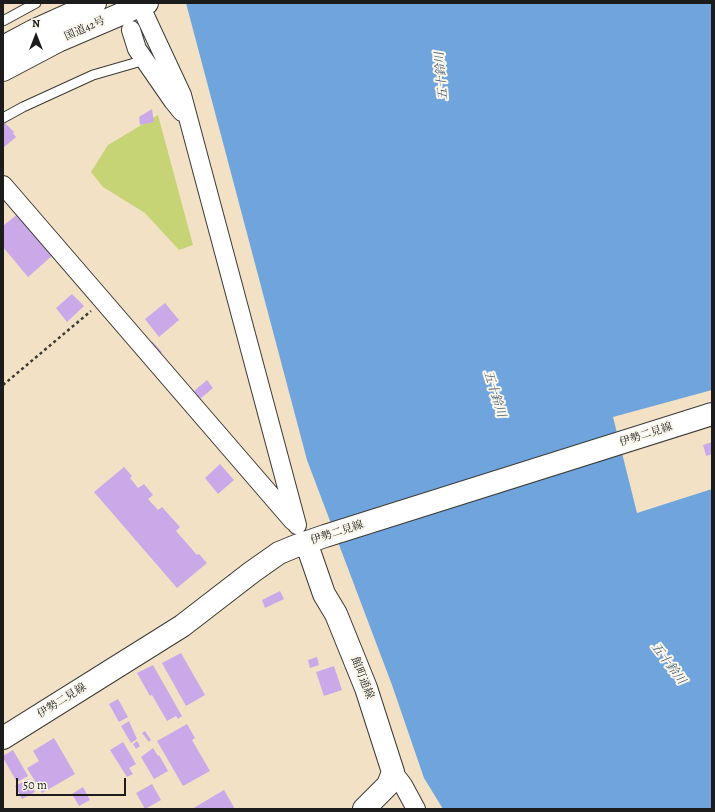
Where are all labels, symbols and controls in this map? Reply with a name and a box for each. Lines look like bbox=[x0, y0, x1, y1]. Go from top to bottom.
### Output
street label: 国道42号 bbox=[63, 14, 107, 44]
north arrow bbox=[16, 16, 56, 56]
text: N bbox=[32, 16, 40, 31]
water label: 五十鈴川 bbox=[433, 51, 451, 101]
water label: 五十鈴川 bbox=[480, 369, 508, 419]
street label: 伊勢二見線 bbox=[618, 420, 674, 450]
street label: 伊勢二見線 bbox=[309, 518, 365, 548]
water label: 五十鈴川 bbox=[648, 640, 688, 688]
street label: 館町通線 bbox=[348, 655, 376, 701]
street label: 伊勢二見線 bbox=[35, 681, 89, 721]
scale bar bbox=[18, 770, 128, 796]
text: 50 m bbox=[23, 777, 47, 793]

